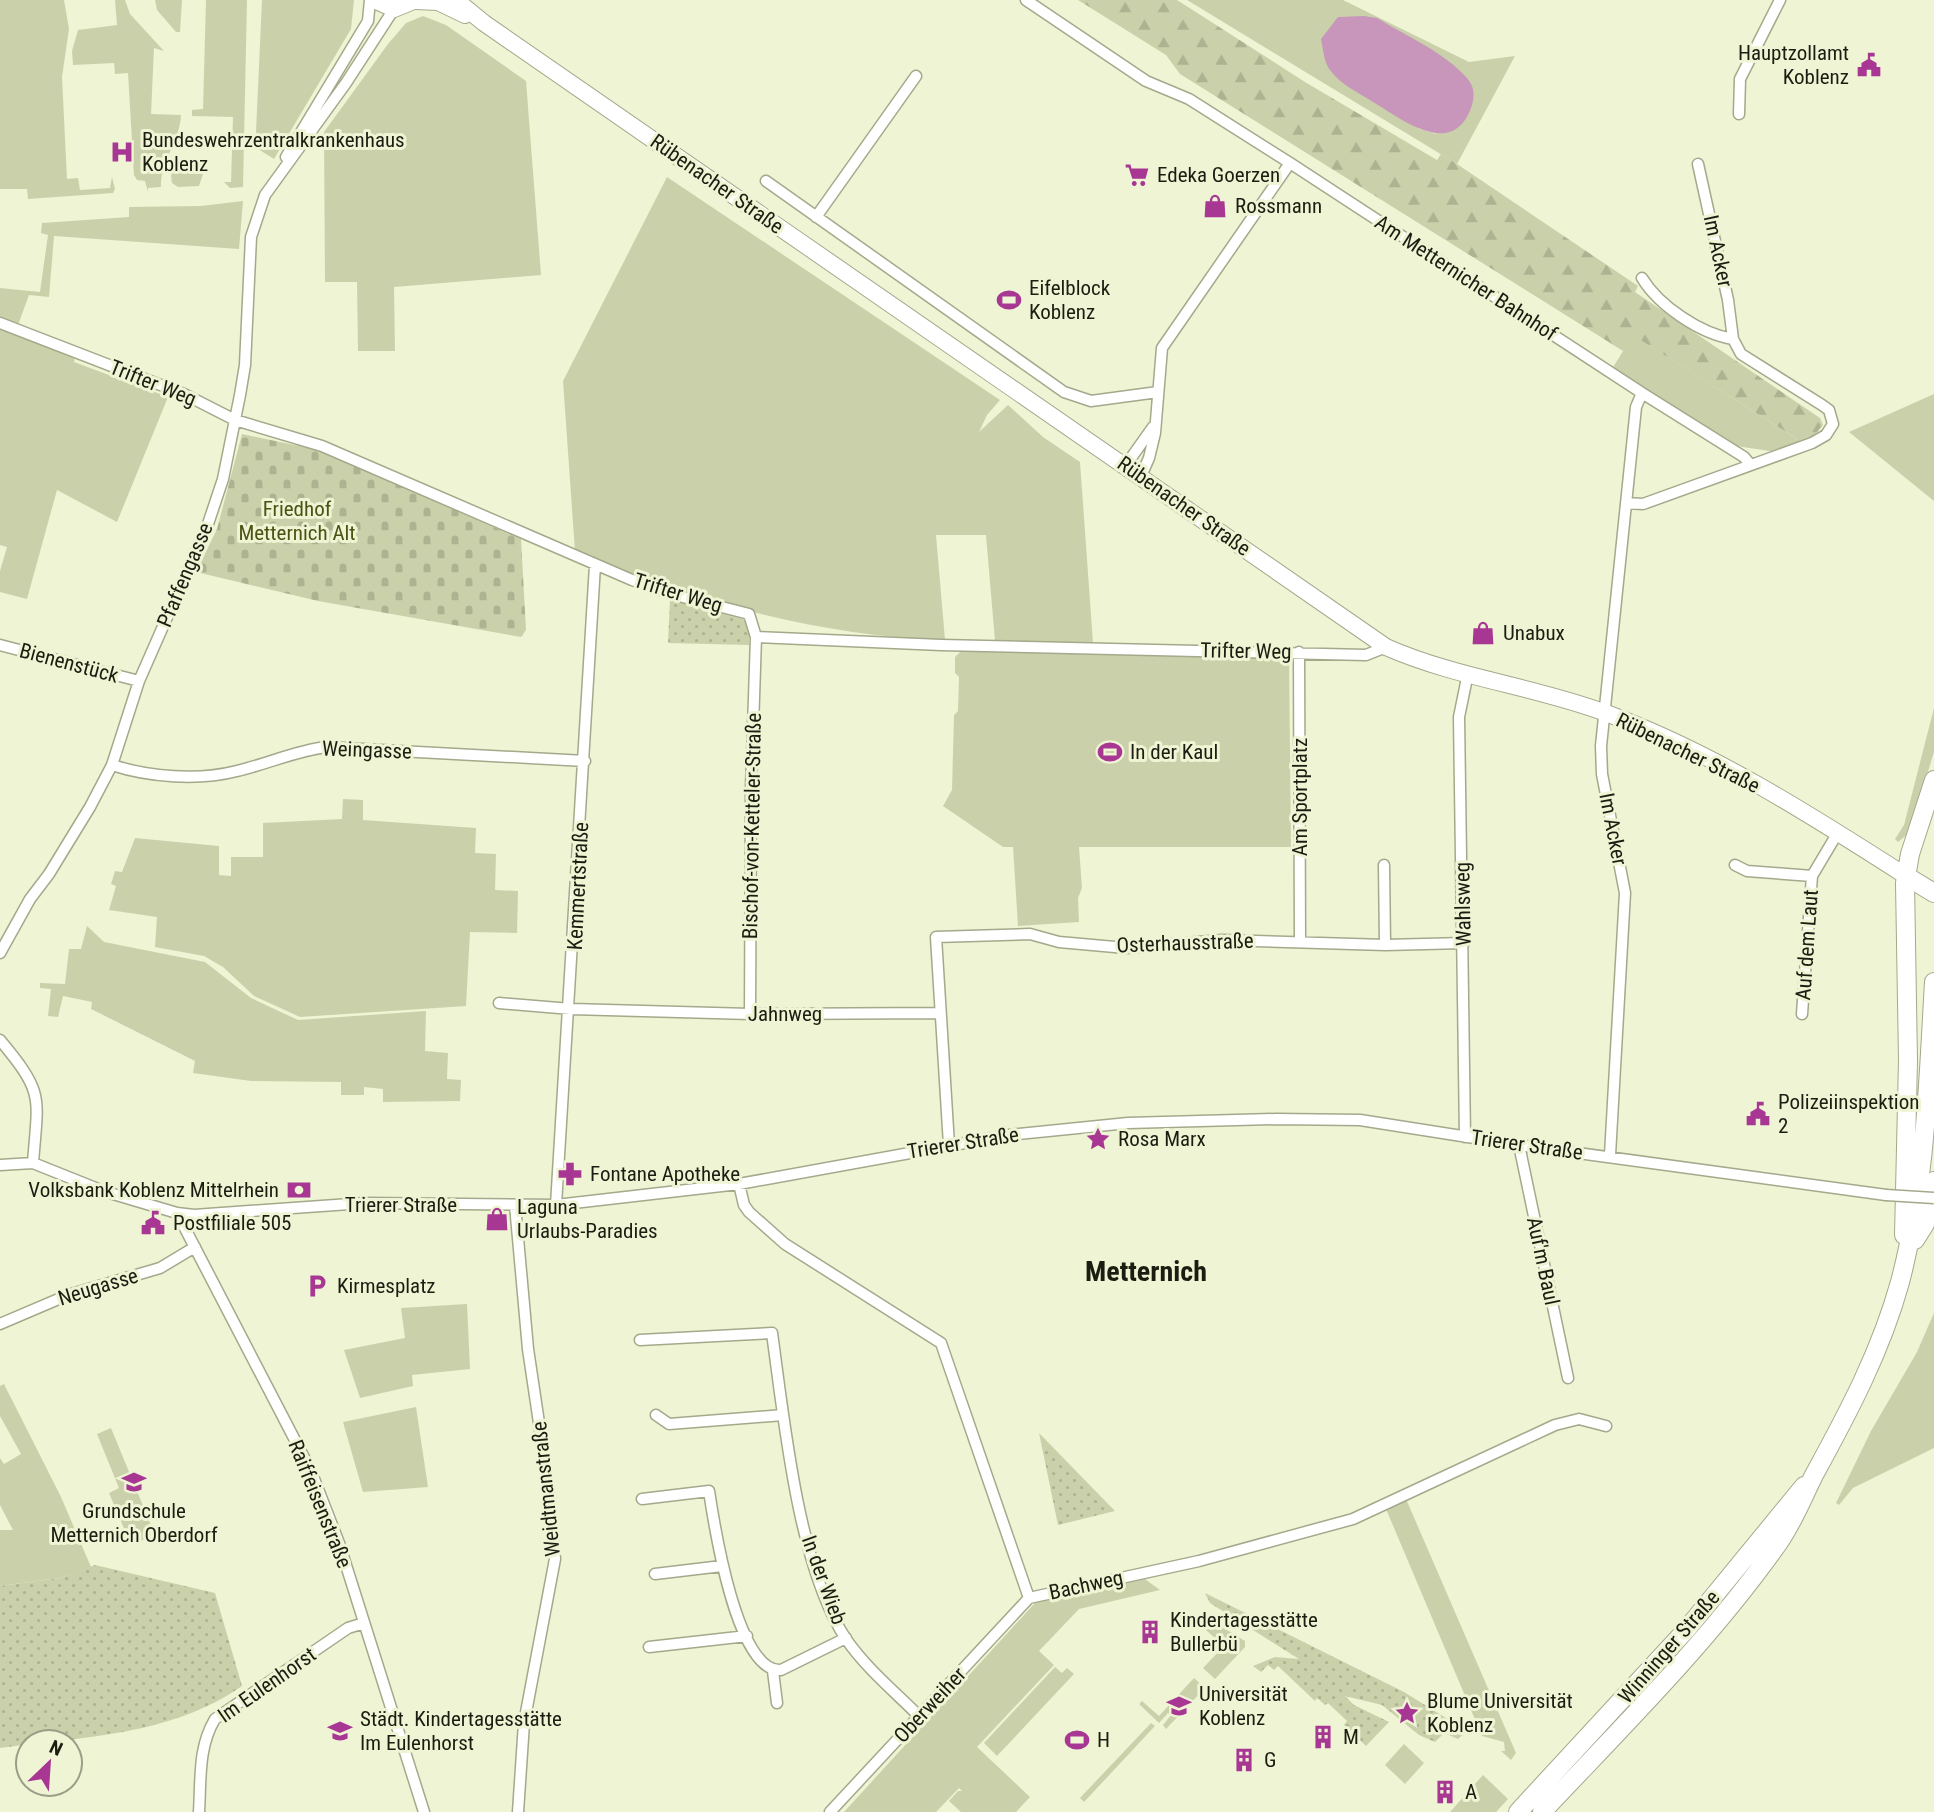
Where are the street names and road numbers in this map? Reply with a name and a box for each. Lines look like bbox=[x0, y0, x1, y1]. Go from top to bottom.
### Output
street label: Rübenacher Straße bbox=[646, 129, 788, 239]
street label: Am Metternicher Bahnhof bbox=[1370, 210, 1562, 346]
street label: Im Acker bbox=[1699, 213, 1737, 289]
street label: Trifter Weg bbox=[106, 355, 200, 411]
street label: Rübenacher Straße bbox=[1113, 451, 1255, 561]
street label: Pfaffengasse bbox=[152, 519, 218, 631]
street label: Trifter Weg bbox=[631, 568, 725, 618]
street label: Bienenstück bbox=[17, 638, 122, 688]
street label: Trifter Weg bbox=[1200, 638, 1292, 664]
street label: Rübenacher Straße bbox=[1612, 708, 1764, 798]
street label: Bischof-von-Ketteler-Straße bbox=[738, 712, 766, 939]
street label: Weingasse bbox=[322, 736, 413, 764]
street label: Am Sportplatz bbox=[1288, 738, 1312, 856]
street label: Im Acker bbox=[1594, 791, 1632, 867]
street label: Kemmertstraße bbox=[563, 821, 593, 951]
street label: Wahlsweg bbox=[1450, 862, 1476, 946]
street label: Auf dem Laut bbox=[1791, 889, 1823, 1001]
street label: Osterhausstraße bbox=[1116, 929, 1254, 957]
street label: Jahnweg bbox=[748, 1002, 822, 1026]
street label: Trierer Straße bbox=[906, 1122, 1021, 1164]
street label: Trierer Straße bbox=[1470, 1125, 1584, 1165]
street label: Trierer Straße bbox=[345, 1193, 457, 1217]
street label: Auf'm Baul bbox=[1522, 1215, 1564, 1307]
street label: Neugasse bbox=[55, 1263, 141, 1311]
street label: Weidtmanstraße bbox=[527, 1420, 565, 1558]
street label: Raiffeisenstraße bbox=[283, 1436, 357, 1572]
street label: In der Wieb bbox=[797, 1532, 851, 1628]
street label: Bachweg bbox=[1047, 1565, 1125, 1605]
street label: Winninger Straße bbox=[1614, 1586, 1725, 1708]
street label: Im Eulenhorst bbox=[213, 1642, 321, 1728]
street label: Oberweiher bbox=[889, 1662, 971, 1748]

